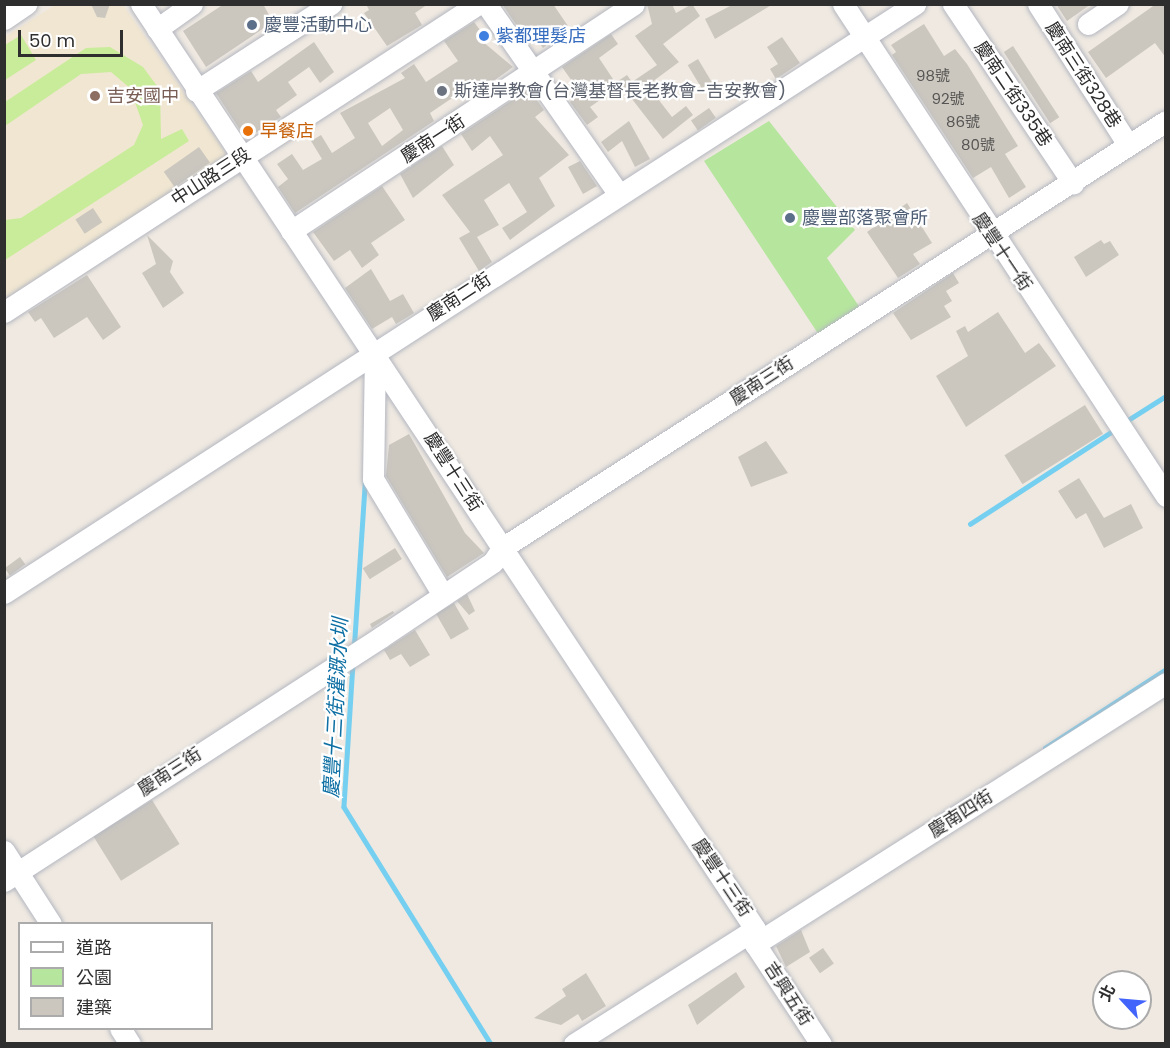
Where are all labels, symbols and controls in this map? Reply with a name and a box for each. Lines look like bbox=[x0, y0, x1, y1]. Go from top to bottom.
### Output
place label: 慶豐活動中心 bbox=[264, 14, 372, 36]
scale bar bbox=[21, 18, 126, 56]
marker: 慶豐活動中心 bbox=[245, 18, 259, 32]
street label: 慶南三街328巷 bbox=[1041, 18, 1125, 132]
place label: 紫都理髮店 bbox=[496, 25, 586, 47]
text: 50 m bbox=[29, 28, 75, 53]
marker: 紫都理髮店 bbox=[477, 29, 491, 43]
street label: 慶南二街335巷 bbox=[970, 37, 1056, 151]
house number: 98號 bbox=[916, 67, 950, 85]
place label: 斯達岸教會(台灣基督長老教會-吉安教會) bbox=[454, 80, 786, 102]
marker: 斯達岸教會(台灣基督長老教會-吉安教會) bbox=[435, 84, 449, 98]
place label: 吉安國中 bbox=[107, 85, 179, 107]
marker: 吉安國中 bbox=[88, 89, 102, 103]
house number: 92號 bbox=[931, 90, 965, 108]
street label: 慶南一街 bbox=[397, 110, 469, 168]
house number: 86號 bbox=[946, 113, 980, 131]
place label: 早餐店 bbox=[260, 120, 314, 142]
marker: 早餐店 bbox=[241, 124, 255, 138]
house number: 80號 bbox=[961, 136, 995, 154]
street label: 中山路三段 bbox=[167, 143, 255, 211]
place label: 慶豐部落聚會所 bbox=[802, 207, 928, 229]
street label: 慶豐十一街 bbox=[968, 209, 1036, 295]
marker: 慶豐部落聚會所 bbox=[783, 211, 797, 225]
street label: 慶南二街 bbox=[423, 268, 495, 326]
street label: 慶南三街 bbox=[726, 352, 798, 410]
street label: 慶豐十三街 bbox=[419, 428, 487, 516]
water label: 慶豐十三街灌溉水圳 bbox=[319, 617, 353, 799]
street label: 慶南三街 bbox=[134, 743, 206, 801]
street label: 慶南四街 bbox=[925, 786, 997, 842]
street label: 慶豐十三街 bbox=[688, 835, 756, 921]
legend bbox=[18, 922, 213, 1030]
text: 道路 bbox=[76, 935, 112, 960]
street label: 吉興五街 bbox=[759, 958, 817, 1030]
text: 公園 bbox=[76, 965, 112, 990]
north arrow bbox=[1092, 970, 1152, 1030]
text: 北 bbox=[1093, 981, 1121, 1005]
text: 建築 bbox=[76, 995, 112, 1020]

